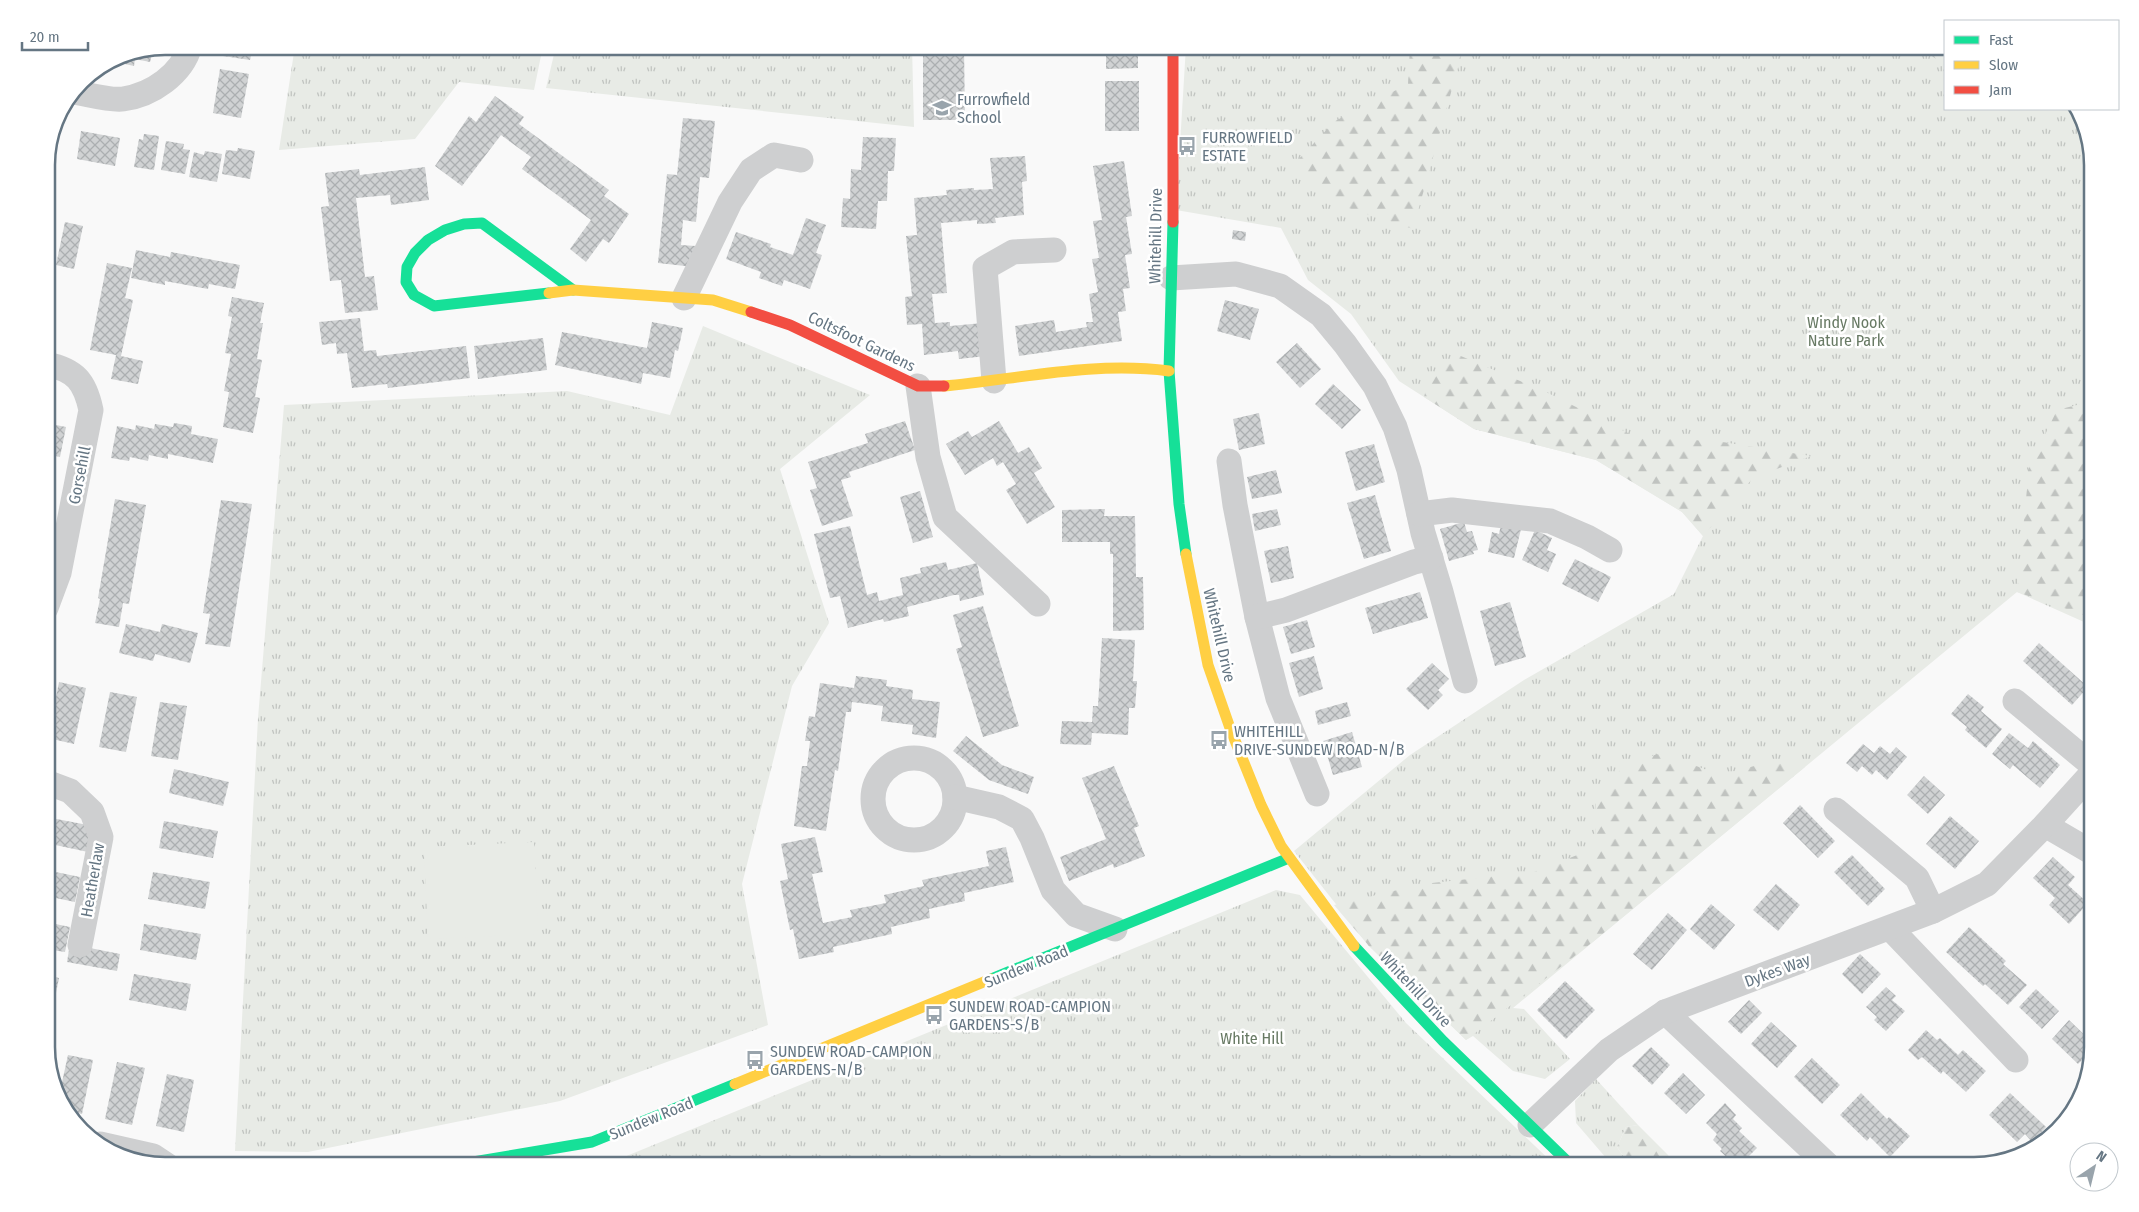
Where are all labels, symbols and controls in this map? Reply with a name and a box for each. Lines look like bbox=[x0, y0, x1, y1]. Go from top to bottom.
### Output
scale bar bbox=[22, 20, 89, 52]
legend bbox=[1944, 20, 2119, 110]
text: 20 m bbox=[30, 28, 60, 46]
text: Fast bbox=[1989, 31, 2013, 49]
text: Slow bbox=[1989, 56, 2018, 74]
text: Jam bbox=[1989, 81, 2012, 99]
place label: Furrowfield School bbox=[957, 90, 1030, 127]
school or university icon: Furrowfield School bbox=[931, 97, 953, 119]
place label: FURROWFIELD ESTATE bbox=[1202, 128, 1293, 165]
bus stop icon: FURROWFIELD ESTATE bbox=[1176, 135, 1198, 157]
street label: Whitehill Drive bbox=[1145, 188, 1166, 284]
street label: Coltsfoot Gardens bbox=[805, 307, 919, 376]
park label: Windy Nook Nature Park bbox=[1807, 313, 1886, 350]
street label: Gorsehill bbox=[65, 445, 94, 506]
street label: Whitehill Drive bbox=[1199, 586, 1240, 684]
place label: WHITEHILL DRIVE-SUNDEW ROAD-N/B bbox=[1234, 722, 1405, 759]
bus stop icon: WHITEHILL DRIVE-SUNDEW ROAD-N/B bbox=[1208, 729, 1230, 751]
street label: Heatherlaw bbox=[77, 841, 108, 919]
street label: Sundew Road bbox=[982, 941, 1071, 992]
street label: Whitehill Drive bbox=[1376, 948, 1455, 1031]
street label: Dykes Way bbox=[1742, 950, 1813, 991]
place label: SUNDEW ROAD-CAMPION GARDENS-S/B bbox=[949, 997, 1111, 1034]
bus stop icon: SUNDEW ROAD-CAMPION GARDENS-S/B bbox=[923, 1004, 945, 1026]
park label: White Hill bbox=[1220, 1029, 1284, 1048]
place label: SUNDEW ROAD-CAMPION GARDENS-N/B bbox=[770, 1042, 932, 1079]
bus stop icon: SUNDEW ROAD-CAMPION GARDENS-N/B bbox=[744, 1049, 766, 1071]
street label: Sundew Road bbox=[607, 1093, 696, 1144]
north arrow bbox=[2069, 1142, 2119, 1192]
text: N bbox=[2093, 1147, 2109, 1166]

